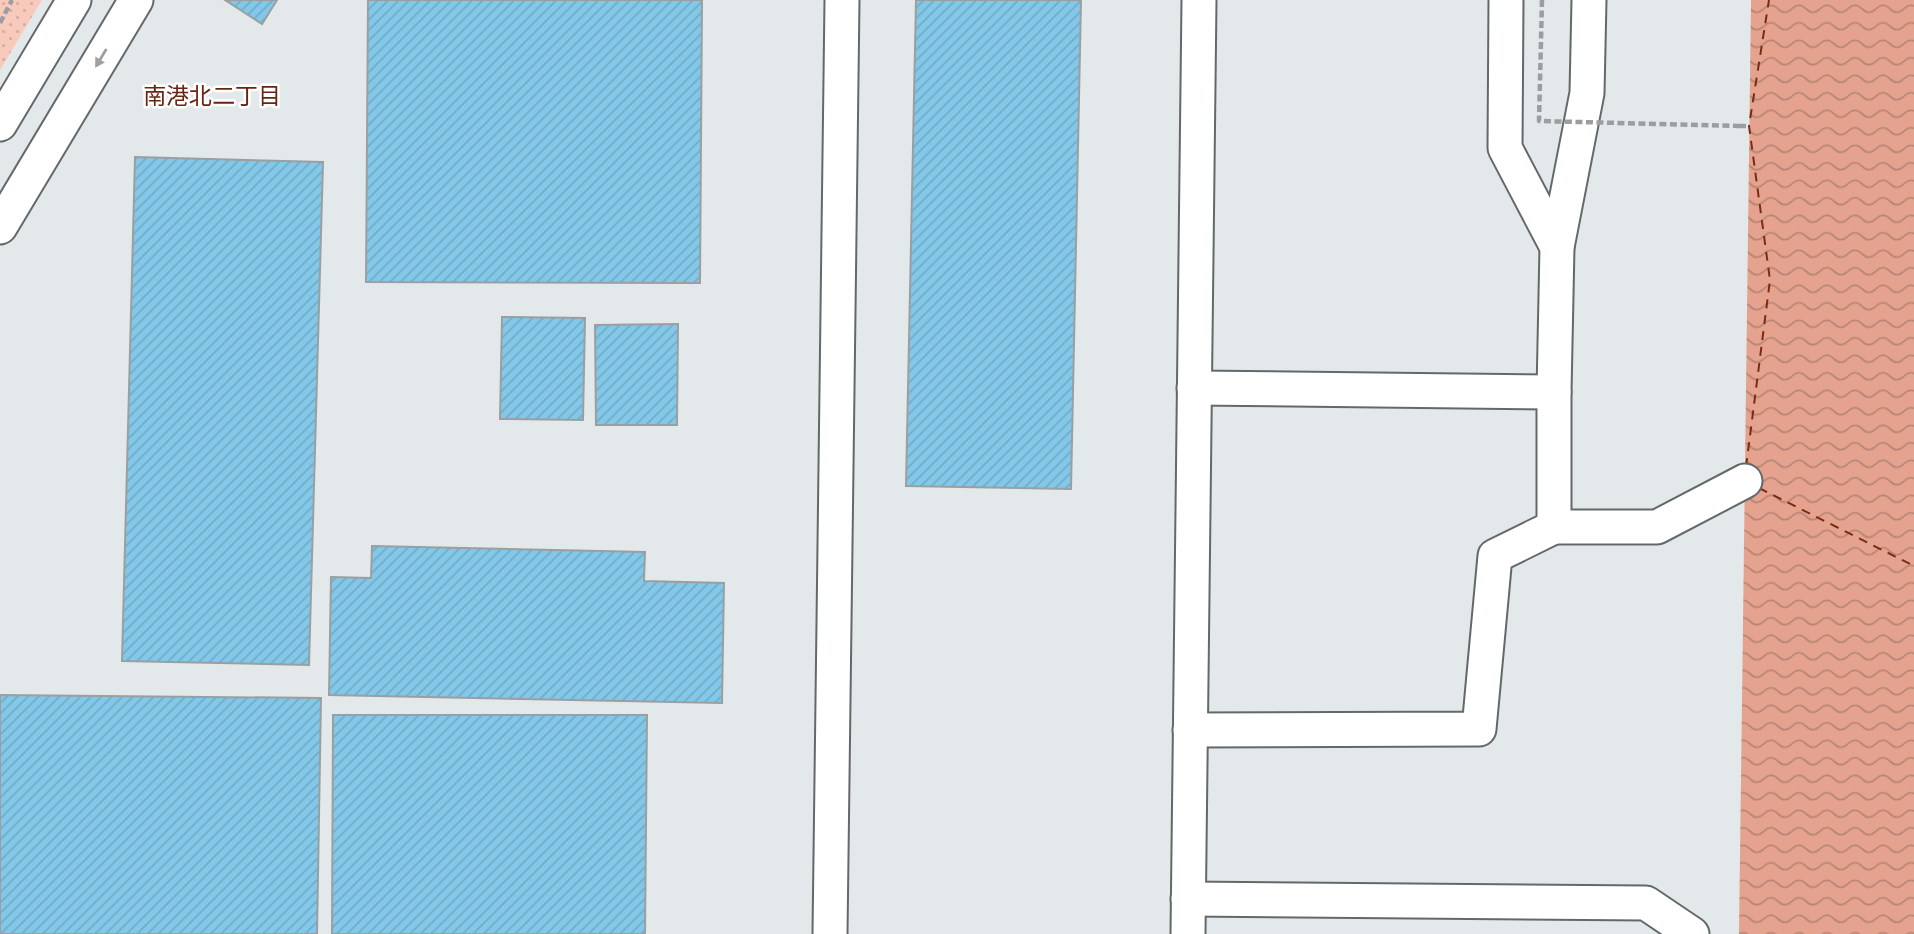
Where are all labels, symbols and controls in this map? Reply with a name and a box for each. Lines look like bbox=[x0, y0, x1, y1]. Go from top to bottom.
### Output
one-way arrow bbox=[95, 49, 107, 68]
district label: 南港北二丁目 bbox=[143, 79, 281, 111]

